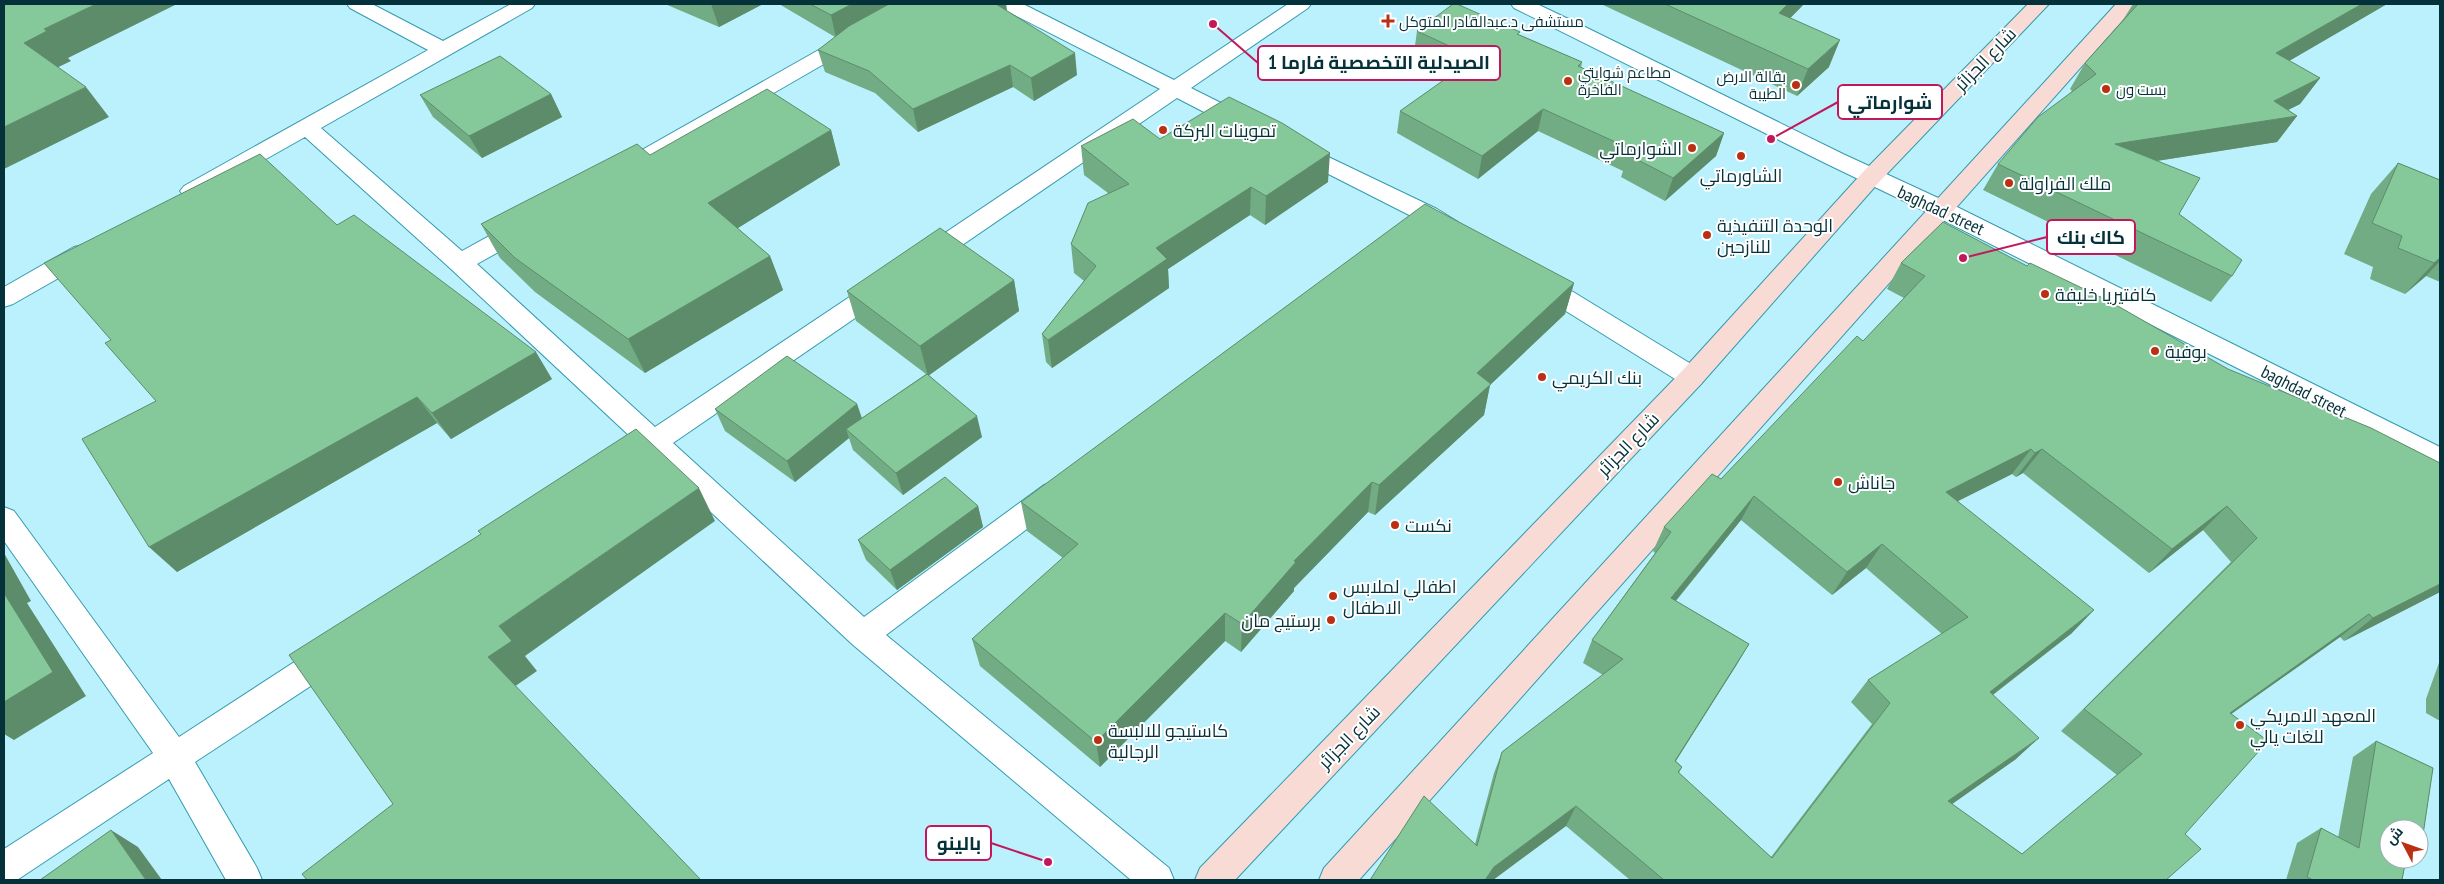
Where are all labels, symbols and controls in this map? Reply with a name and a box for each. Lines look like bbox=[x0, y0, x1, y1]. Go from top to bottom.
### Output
place label: مستشفى د.عبدالقادر المتوكل bbox=[1399, 12, 1584, 32]
marker: مستشفى د.عبدالقادر المتوكل bbox=[1381, 14, 1395, 28]
street label: شارع الجزائر bbox=[1948, 22, 2022, 97]
callout: الصيدلية التخصصية فارما 1 bbox=[1258, 46, 1500, 80]
text: الصيدلية التخصصية فارما 1 bbox=[1268, 50, 1490, 74]
place label: مطاعم شوايتي الفاخرة bbox=[1578, 63, 1671, 99]
place label: بقالة الارض الطيبة bbox=[1717, 67, 1786, 103]
marker: مطاعم شوايتي الفاخرة bbox=[1562, 75, 1574, 87]
marker: بقالة الارض الطيبة bbox=[1790, 79, 1802, 91]
place label: بست ون bbox=[2116, 80, 2167, 100]
marker: بست ون bbox=[2100, 83, 2112, 95]
callout: شوارماتي bbox=[1838, 85, 1942, 119]
text: شوارماتي bbox=[1848, 90, 1932, 118]
place label: تموينات البركة bbox=[1173, 119, 1276, 142]
marker: تموينات البركة bbox=[1157, 124, 1169, 136]
place label: الشوارماتي bbox=[1599, 137, 1682, 163]
marker: الشوارماتي bbox=[1686, 142, 1698, 154]
marker: الشاورماتي bbox=[1735, 150, 1747, 162]
place label: الشاورماتي bbox=[1700, 164, 1782, 190]
place label: ملك الفراولة bbox=[2019, 172, 2111, 195]
marker: ملك الفراولة bbox=[2003, 177, 2015, 189]
street label: baghdad street bbox=[1894, 180, 1988, 240]
place label: الوحدة التنفيذية للنازحين bbox=[1717, 214, 1833, 258]
callout: كاك بنك bbox=[2047, 220, 2135, 254]
text: كاك بنك bbox=[2057, 225, 2125, 249]
marker: الوحدة التنفيذية للنازحين bbox=[1701, 229, 1713, 241]
place label: كافتيريا خليفة bbox=[2055, 283, 2157, 306]
marker: كافتيريا خليفة bbox=[2039, 288, 2051, 300]
place label: بوفية bbox=[2165, 340, 2207, 363]
marker: بوفية bbox=[2149, 345, 2161, 357]
street label: baghdad street bbox=[2257, 360, 2351, 422]
place label: بنك الكريمي bbox=[1552, 366, 1642, 392]
marker: بنك الكريمي bbox=[1536, 371, 1548, 383]
street label: شارع الجزائر bbox=[1591, 407, 1665, 482]
place label: جاناش bbox=[1848, 471, 1895, 494]
marker: جاناش bbox=[1832, 476, 1844, 488]
place label: نكست bbox=[1405, 514, 1452, 537]
marker: نكست bbox=[1389, 519, 1401, 531]
place label: اطفالي لملابس الاطفال bbox=[1343, 575, 1457, 619]
marker: اطفالي لملابس الاطفال bbox=[1327, 590, 1339, 602]
place label: برستيج مان bbox=[1241, 609, 1321, 633]
marker: برستيج مان bbox=[1325, 614, 1337, 626]
street label: شارع الجزائر bbox=[1312, 700, 1386, 775]
place label: المعهد الامريكي للغات يالي bbox=[2250, 704, 2376, 751]
place label: كاستيجو للالبسة الرجالية bbox=[1108, 719, 1228, 763]
marker: المعهد الامريكي للغات يالي bbox=[2234, 719, 2246, 731]
marker: كاستيجو للالبسة الرجالية bbox=[1092, 734, 1104, 746]
north arrow bbox=[2379, 819, 2429, 869]
text: ش bbox=[2382, 823, 2407, 848]
callout: بالينو bbox=[926, 826, 991, 860]
text: بالينو bbox=[937, 831, 981, 855]

